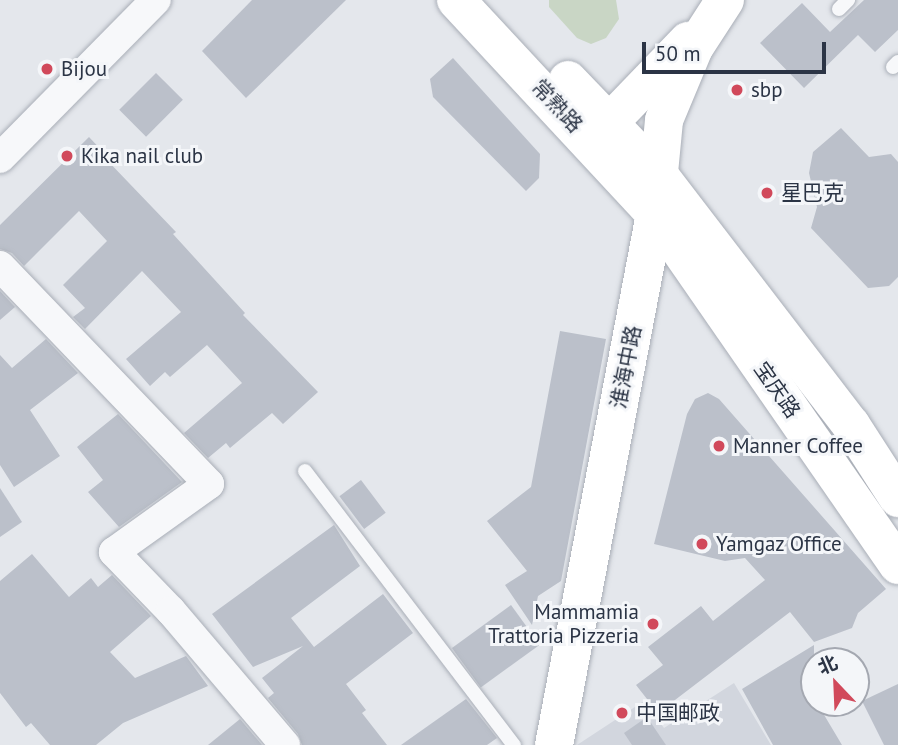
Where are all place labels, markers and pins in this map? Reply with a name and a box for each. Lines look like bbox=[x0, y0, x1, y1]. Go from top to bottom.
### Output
place label: Bijou bbox=[61, 56, 107, 82]
marker: Bijou bbox=[39, 61, 55, 77]
place label: sbp bbox=[751, 77, 783, 103]
marker: sbp bbox=[729, 82, 745, 98]
place label: Kika nail club bbox=[81, 143, 203, 169]
marker: Kika nail club bbox=[59, 148, 75, 164]
place label: 星巴克 bbox=[781, 180, 844, 206]
marker: 星巴克 bbox=[759, 185, 775, 201]
place label: Manner Coffee bbox=[733, 433, 863, 459]
marker: Manner Coffee bbox=[711, 438, 727, 454]
place label: Yamgaz Office bbox=[716, 531, 842, 557]
marker: Yamgaz Office bbox=[694, 536, 710, 552]
place label: Mammamia Trattoria Pizzeria bbox=[488, 599, 639, 649]
marker: Mammamia Trattoria Pizzeria bbox=[645, 616, 661, 632]
place label: 中国邮政 bbox=[636, 700, 720, 726]
marker: 中国邮政 bbox=[614, 705, 630, 721]

